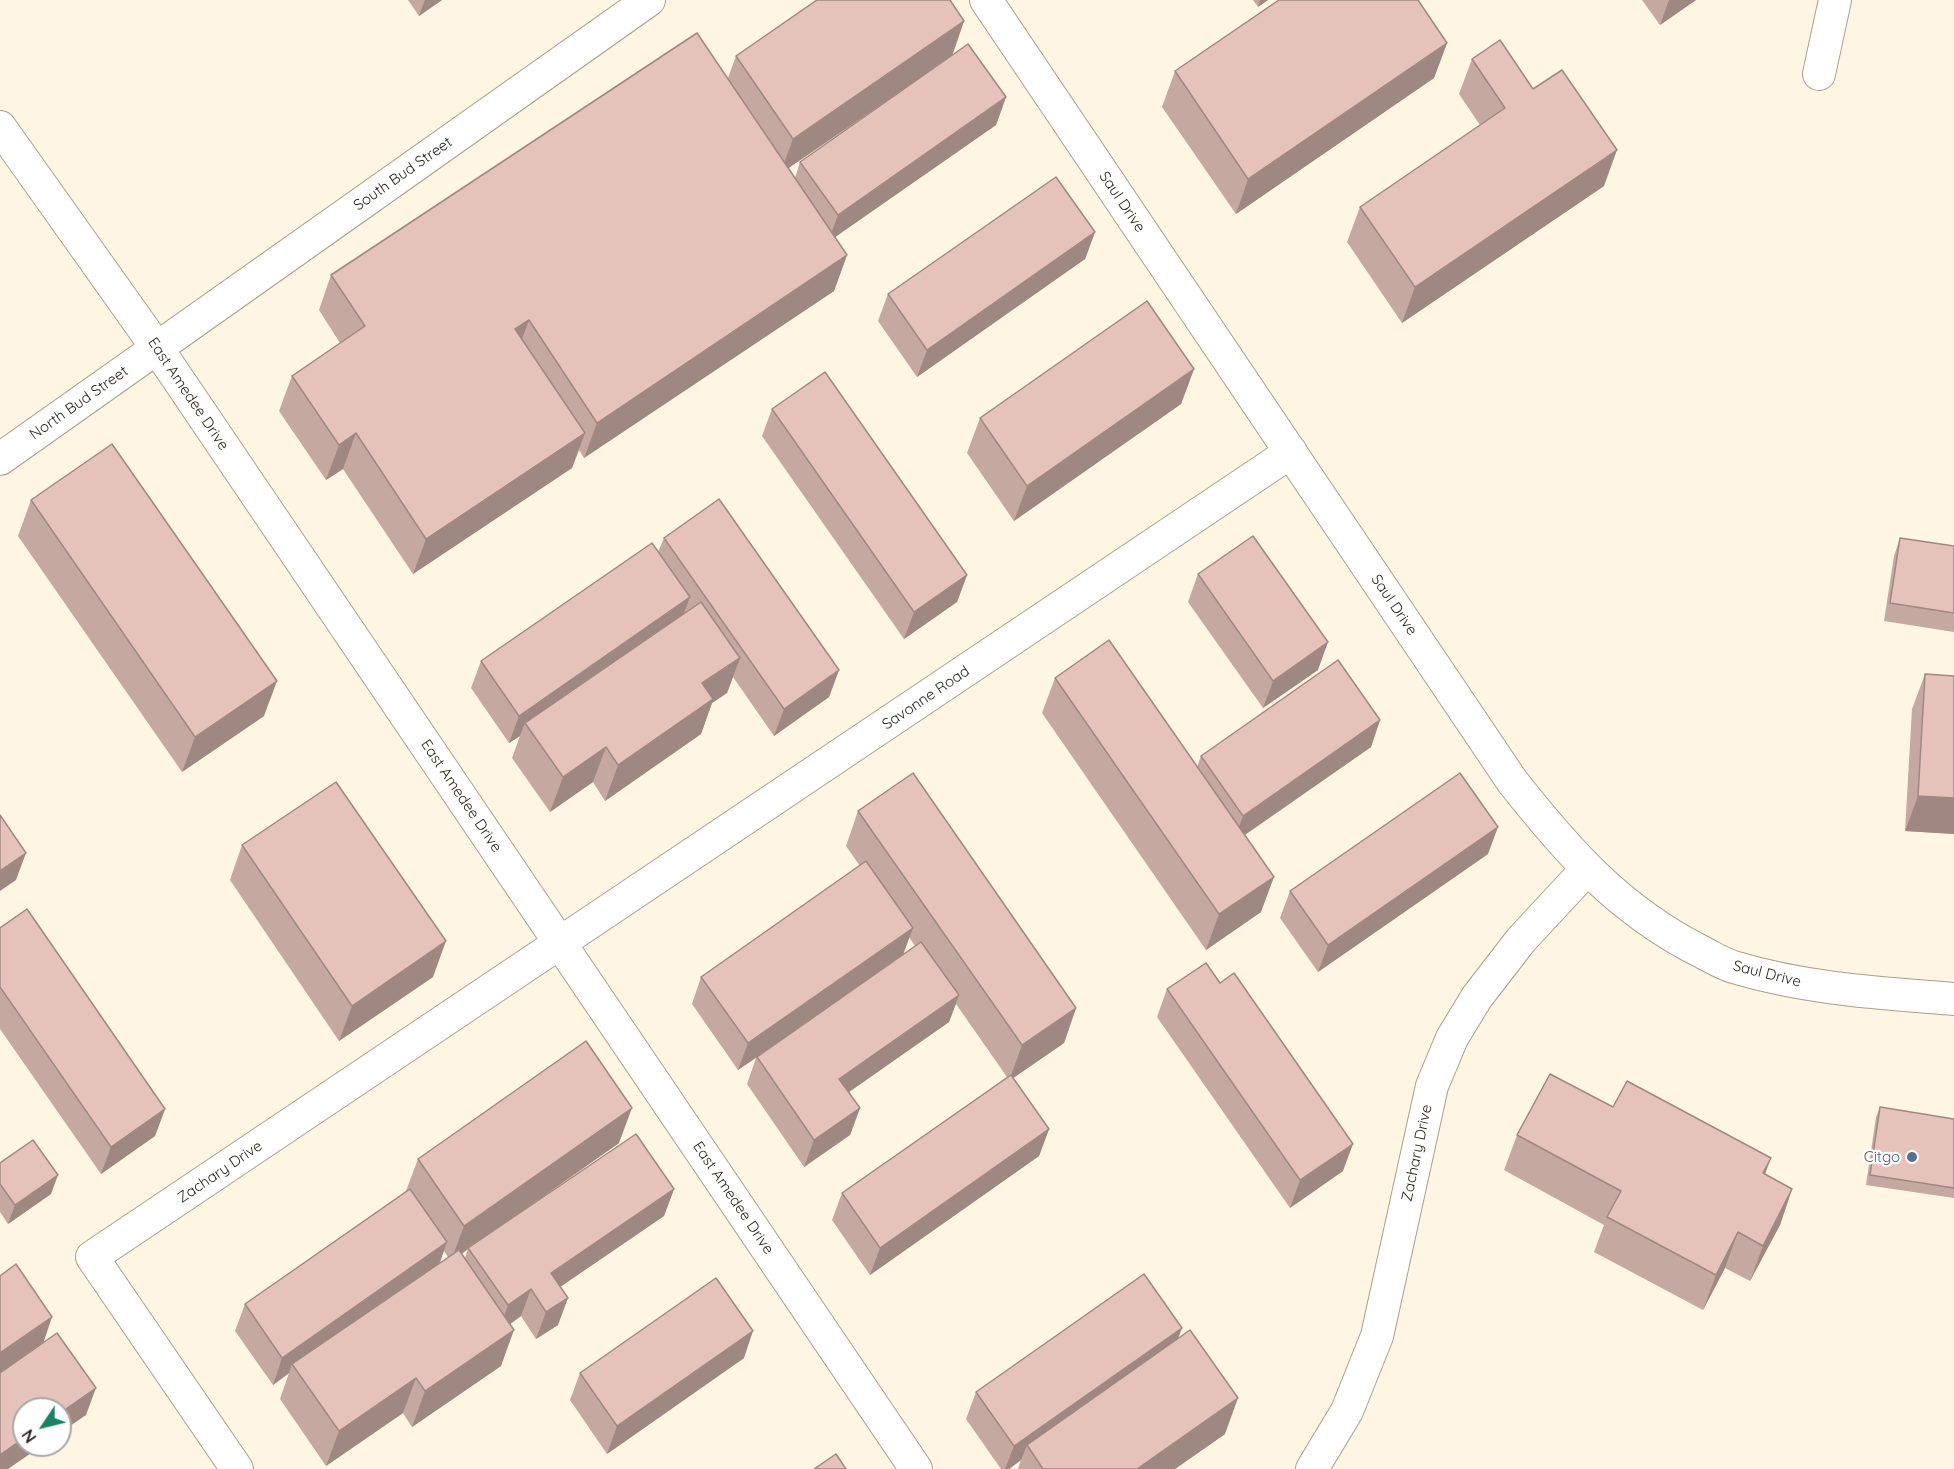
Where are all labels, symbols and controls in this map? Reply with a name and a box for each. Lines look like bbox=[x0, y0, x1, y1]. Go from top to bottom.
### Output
street label: South Bud Street bbox=[350, 133, 456, 215]
street label: Saul Drive bbox=[1095, 168, 1149, 236]
street label: East Amedee Drive bbox=[144, 334, 232, 454]
street label: North Bud Street bbox=[26, 362, 132, 444]
street label: Saul Drive bbox=[1367, 571, 1421, 639]
street label: Savonne Road bbox=[879, 662, 973, 734]
street label: East Amedee Drive bbox=[417, 736, 505, 856]
street label: Saul Drive bbox=[1731, 957, 1803, 991]
street label: Zachary Drive bbox=[1398, 1103, 1436, 1203]
street label: Zachary Drive bbox=[174, 1137, 266, 1207]
street label: East Amedee Drive bbox=[689, 1138, 777, 1258]
place label: Citgo bbox=[1864, 1148, 1900, 1166]
marker: Citgo bbox=[1905, 1150, 1919, 1164]
north arrow bbox=[12, 1397, 72, 1457]
text: N bbox=[17, 1426, 40, 1447]

